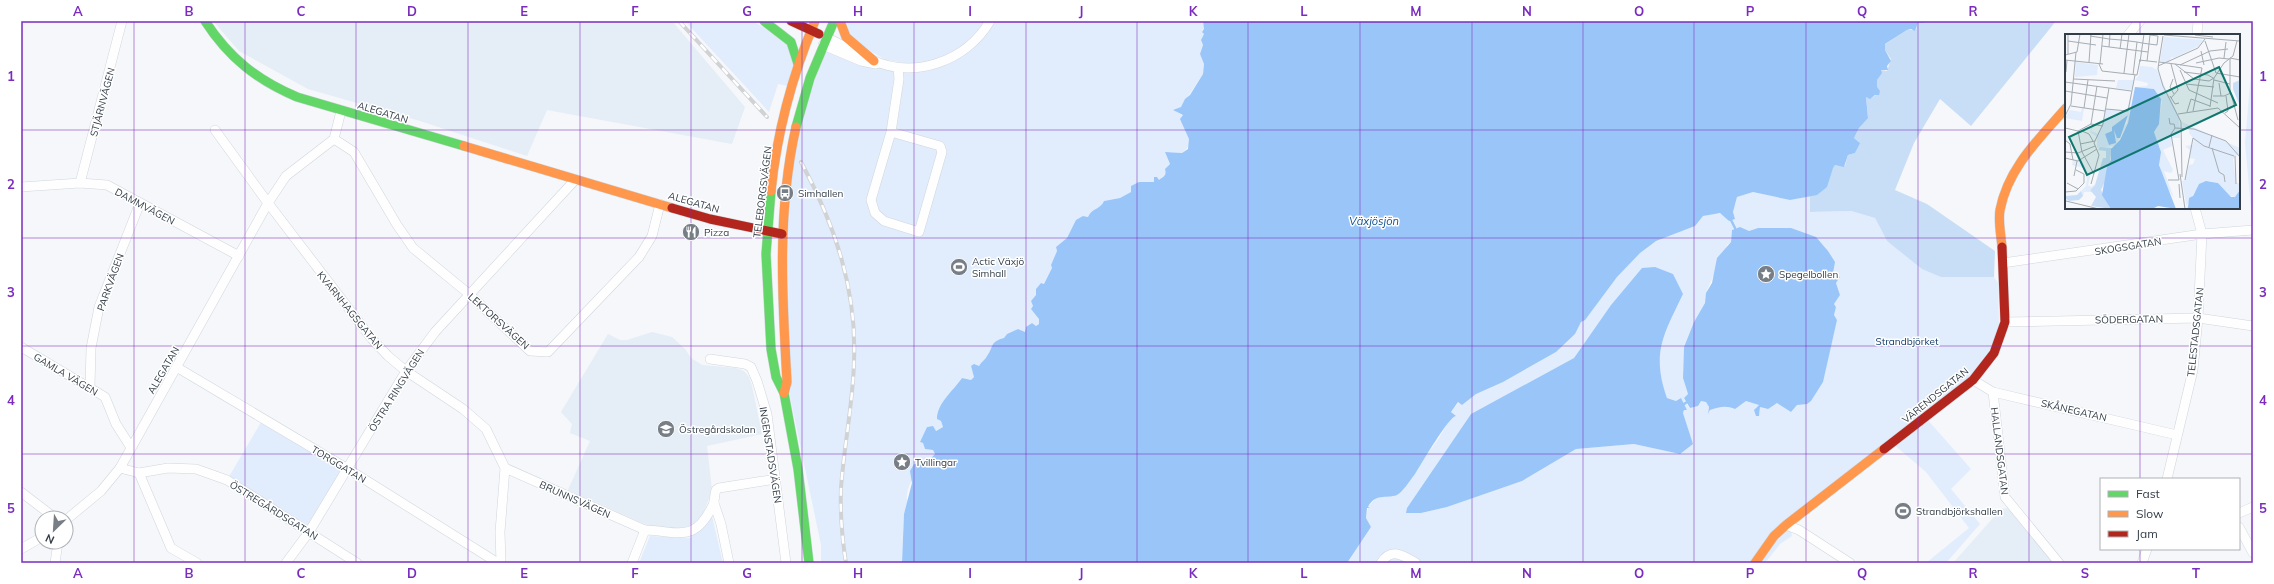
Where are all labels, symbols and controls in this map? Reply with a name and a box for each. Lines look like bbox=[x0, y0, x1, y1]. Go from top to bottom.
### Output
text: A bbox=[73, 3, 83, 19]
text: B bbox=[185, 3, 194, 19]
text: C bbox=[297, 3, 306, 19]
text: D bbox=[407, 3, 417, 19]
text: E bbox=[520, 3, 528, 19]
text: F bbox=[631, 3, 639, 19]
text: G bbox=[742, 3, 752, 19]
text: H bbox=[853, 3, 863, 19]
text: I bbox=[968, 3, 972, 19]
text: J bbox=[1079, 3, 1083, 19]
text: K bbox=[1189, 3, 1199, 19]
text: L bbox=[1300, 3, 1308, 19]
text: M bbox=[1410, 3, 1422, 19]
text: N bbox=[1522, 3, 1532, 19]
text: O bbox=[1634, 3, 1644, 19]
text: P bbox=[1746, 3, 1755, 19]
text: Q bbox=[1857, 3, 1867, 19]
text: R bbox=[1968, 3, 1978, 19]
text: S bbox=[2081, 3, 2089, 19]
text: T bbox=[2192, 3, 2200, 19]
inset map bbox=[2065, 34, 2240, 209]
street label: STJÄRNVÄGEN bbox=[87, 66, 118, 138]
text: 1 bbox=[7, 68, 15, 84]
text: 1 bbox=[2259, 68, 2267, 84]
street label: ALEGATAN bbox=[356, 99, 410, 126]
street label: TELEBORGSVÄGEN bbox=[750, 145, 775, 239]
text: 2 bbox=[7, 176, 15, 192]
text: 2 bbox=[2259, 176, 2267, 192]
bus stop icon: Simhallen bbox=[775, 183, 795, 203]
street label: DAMMVÄGEN bbox=[112, 185, 177, 228]
place label: Simhallen bbox=[798, 187, 843, 200]
street label: ALEGATAN bbox=[667, 189, 721, 216]
water label: Växjösjön bbox=[1349, 214, 1399, 228]
restaurant icon: Pizza bbox=[681, 222, 701, 242]
place label: Pizza bbox=[704, 226, 729, 239]
street label: SKOGSGATAN bbox=[2094, 235, 2162, 258]
street label: PARKVÄGEN bbox=[94, 251, 127, 313]
place label: Actic Växjö Simhall bbox=[972, 255, 1024, 280]
sports icon: Actic Växjö Simhall bbox=[949, 257, 969, 277]
place icon: Spegelbollen bbox=[1756, 264, 1776, 284]
place label: Spegelbollen bbox=[1779, 268, 1838, 281]
street label: KVARNHAGSGATAN bbox=[314, 269, 385, 352]
text: 3 bbox=[7, 284, 15, 300]
text: 3 bbox=[2259, 284, 2267, 300]
street label: TELESTADSGATAN bbox=[2184, 287, 2207, 377]
street label: LEKTORSVÄGEN bbox=[465, 290, 532, 352]
street label: SÖDERGATAN bbox=[2095, 312, 2163, 327]
park label: Strandbjörket bbox=[1876, 335, 1939, 348]
street label: ALEGATAN bbox=[145, 344, 182, 396]
street label: ÖSTRA RINGVÄGEN bbox=[366, 346, 427, 434]
street label: GAMLA VÄGEN bbox=[31, 350, 100, 399]
street label: VÄRENDSGATAN bbox=[1899, 365, 1971, 426]
text: 4 bbox=[7, 392, 15, 408]
text: 4 bbox=[2259, 392, 2267, 408]
street label: SKÅNEGATAN bbox=[2040, 397, 2108, 424]
street label: INGENSTADSVÄGEN bbox=[756, 406, 785, 504]
street label: HALLANDSGATAN bbox=[1988, 406, 2011, 496]
school or university icon: Östregårdskolan bbox=[656, 419, 676, 439]
place label: Östregårdskolan bbox=[679, 423, 756, 436]
street label: TORGGATAN bbox=[309, 443, 368, 486]
place icon: Tvillingar bbox=[892, 452, 912, 472]
place label: Tvillingar bbox=[915, 456, 957, 469]
street label: ÖSTREGÅRDSGATAN bbox=[227, 478, 320, 543]
street label: BRUNNSVÄGEN bbox=[537, 478, 612, 521]
legend bbox=[2100, 478, 2240, 550]
text: Fast bbox=[2136, 486, 2160, 501]
text: 5 bbox=[7, 500, 15, 516]
text: 5 bbox=[2259, 500, 2267, 516]
sports icon: Strandbjörkshallen bbox=[1893, 501, 1913, 521]
place label: Strandbjörkshallen bbox=[1916, 505, 2003, 518]
text: Slow bbox=[2136, 506, 2164, 521]
north arrow bbox=[34, 510, 74, 550]
text: Jam bbox=[2136, 526, 2158, 541]
text: N bbox=[43, 531, 56, 547]
text: A bbox=[73, 565, 83, 581]
text: B bbox=[185, 565, 194, 581]
text: C bbox=[297, 565, 306, 581]
text: D bbox=[407, 565, 417, 581]
text: E bbox=[520, 565, 528, 581]
text: F bbox=[631, 565, 639, 581]
text: G bbox=[742, 565, 752, 581]
text: H bbox=[853, 565, 863, 581]
text: I bbox=[968, 565, 972, 581]
text: J bbox=[1079, 565, 1083, 581]
text: K bbox=[1189, 565, 1199, 581]
text: L bbox=[1300, 565, 1308, 581]
text: M bbox=[1410, 565, 1422, 581]
text: N bbox=[1522, 565, 1532, 581]
text: O bbox=[1634, 565, 1644, 581]
text: P bbox=[1746, 565, 1755, 581]
text: Q bbox=[1857, 565, 1867, 581]
text: R bbox=[1968, 565, 1978, 581]
text: S bbox=[2081, 565, 2089, 581]
text: T bbox=[2192, 565, 2200, 581]

